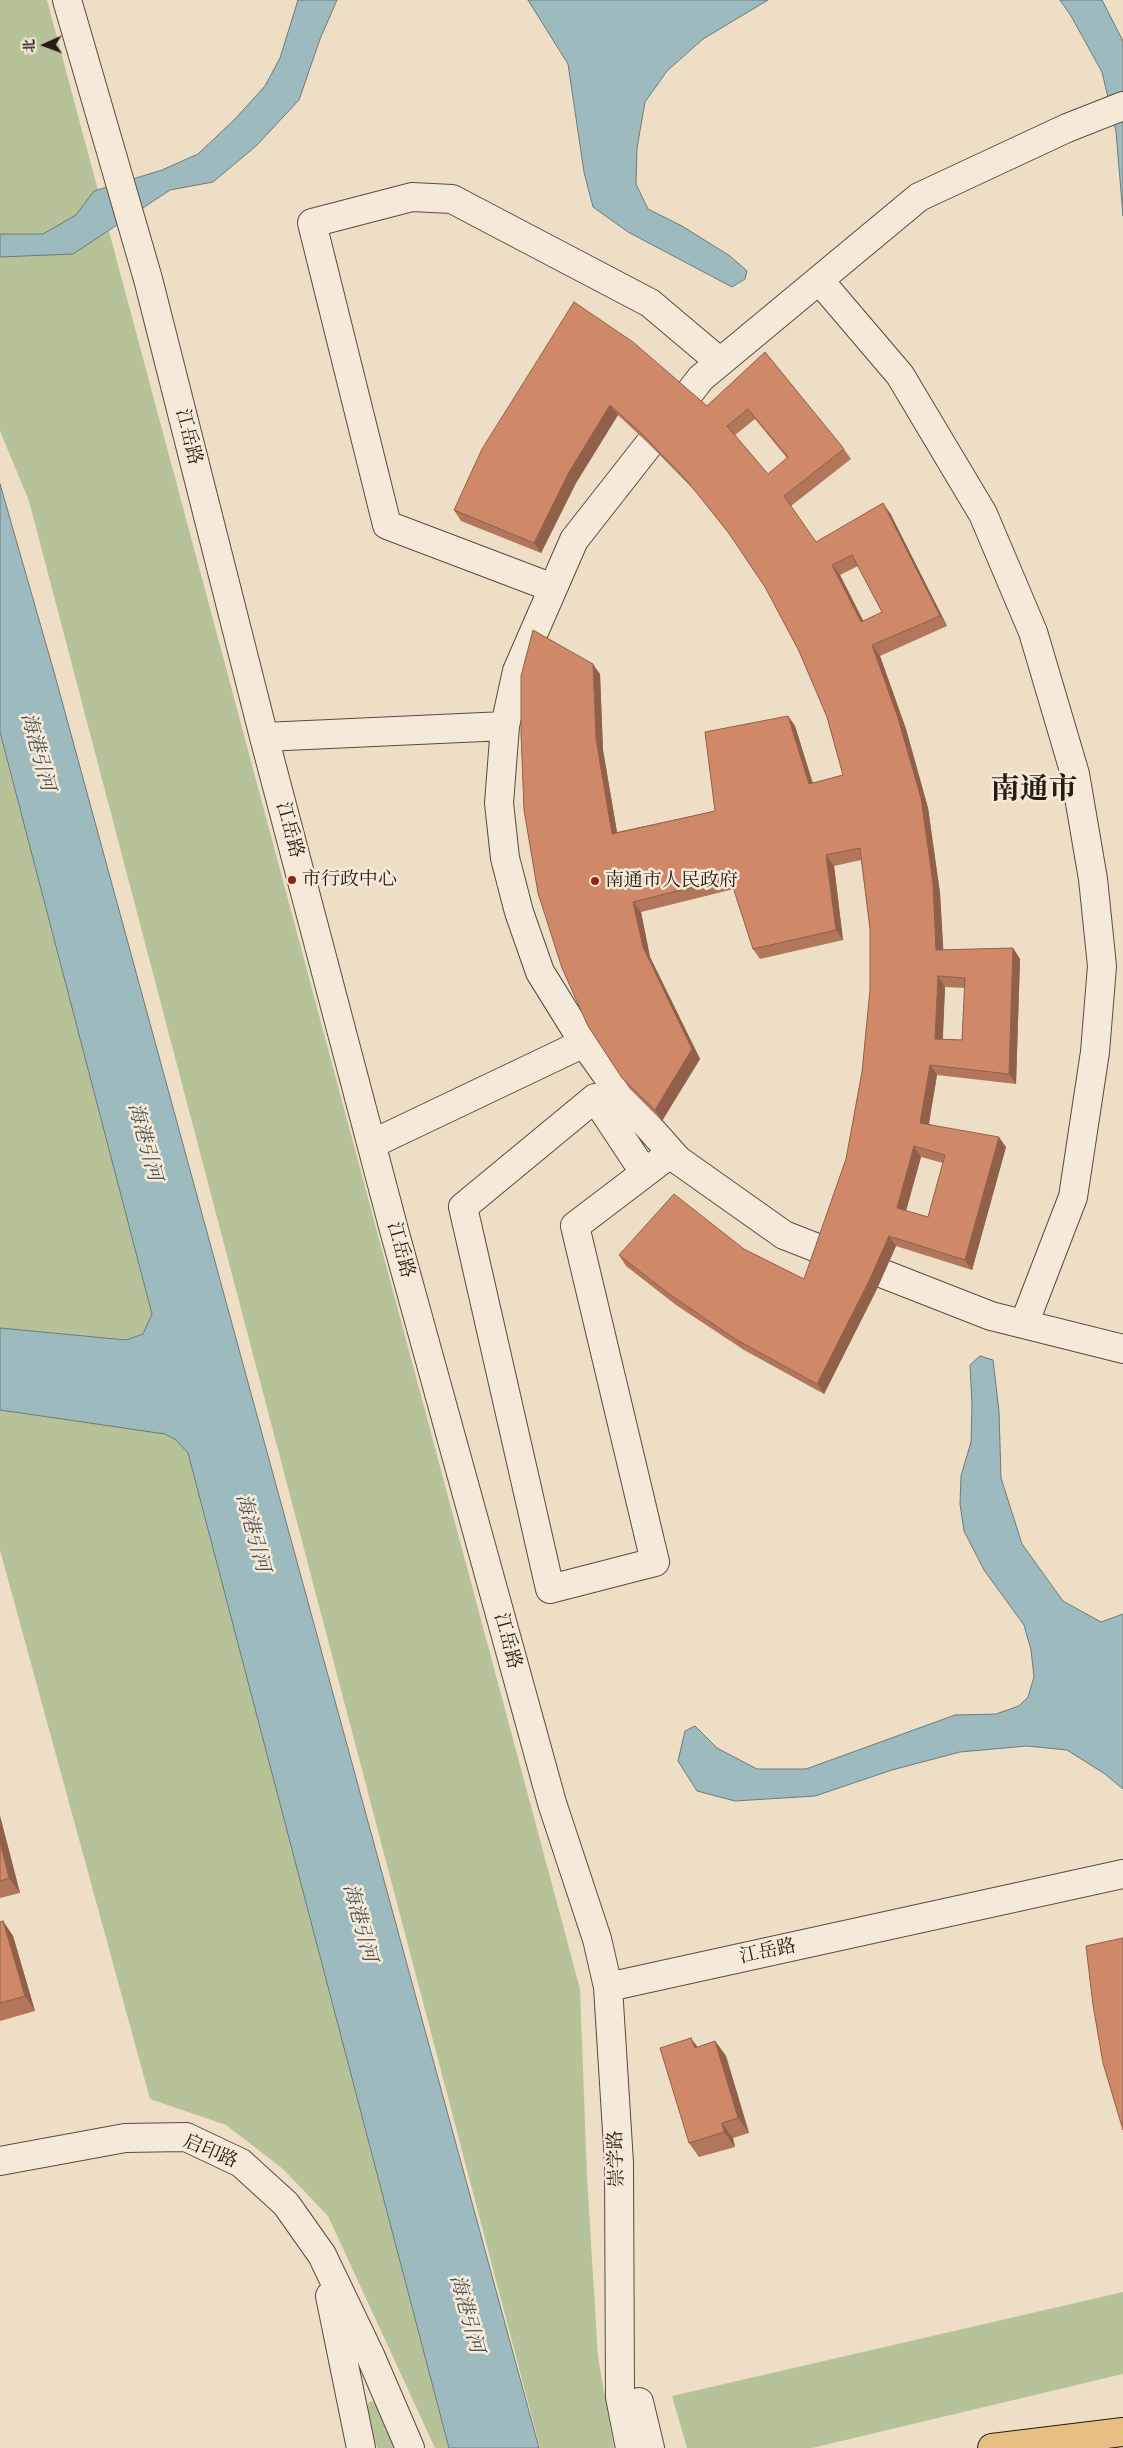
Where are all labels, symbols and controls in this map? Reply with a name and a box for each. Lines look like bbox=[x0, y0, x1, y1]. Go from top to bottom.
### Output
north arrow bbox=[20, 20, 70, 70]
text: 北 bbox=[21, 38, 38, 53]
street label: 江岳路 bbox=[170, 407, 206, 467]
water label: 海港引河 bbox=[15, 710, 59, 794]
district label: 南通市 bbox=[991, 774, 1077, 808]
street label: 江岳路 bbox=[271, 800, 307, 860]
place label: 市行政中心 bbox=[302, 869, 397, 891]
place label: 南通市人民政府 bbox=[605, 870, 738, 892]
marker: 市行政中心 bbox=[286, 874, 298, 886]
marker: 南通市人民政府 bbox=[589, 875, 601, 887]
water label: 海港引河 bbox=[122, 1100, 166, 1184]
street label: 江岳路 bbox=[382, 1220, 418, 1280]
water label: 海港引河 bbox=[230, 1491, 274, 1575]
street label: 江岳路 bbox=[489, 1611, 525, 1671]
water label: 海港引河 bbox=[337, 1881, 381, 1965]
street label: 江岳路 bbox=[738, 1935, 798, 1969]
street label: 启印路 bbox=[179, 2130, 241, 2174]
street label: 崇学路 bbox=[605, 2130, 629, 2188]
water label: 海港引河 bbox=[444, 2272, 488, 2356]

